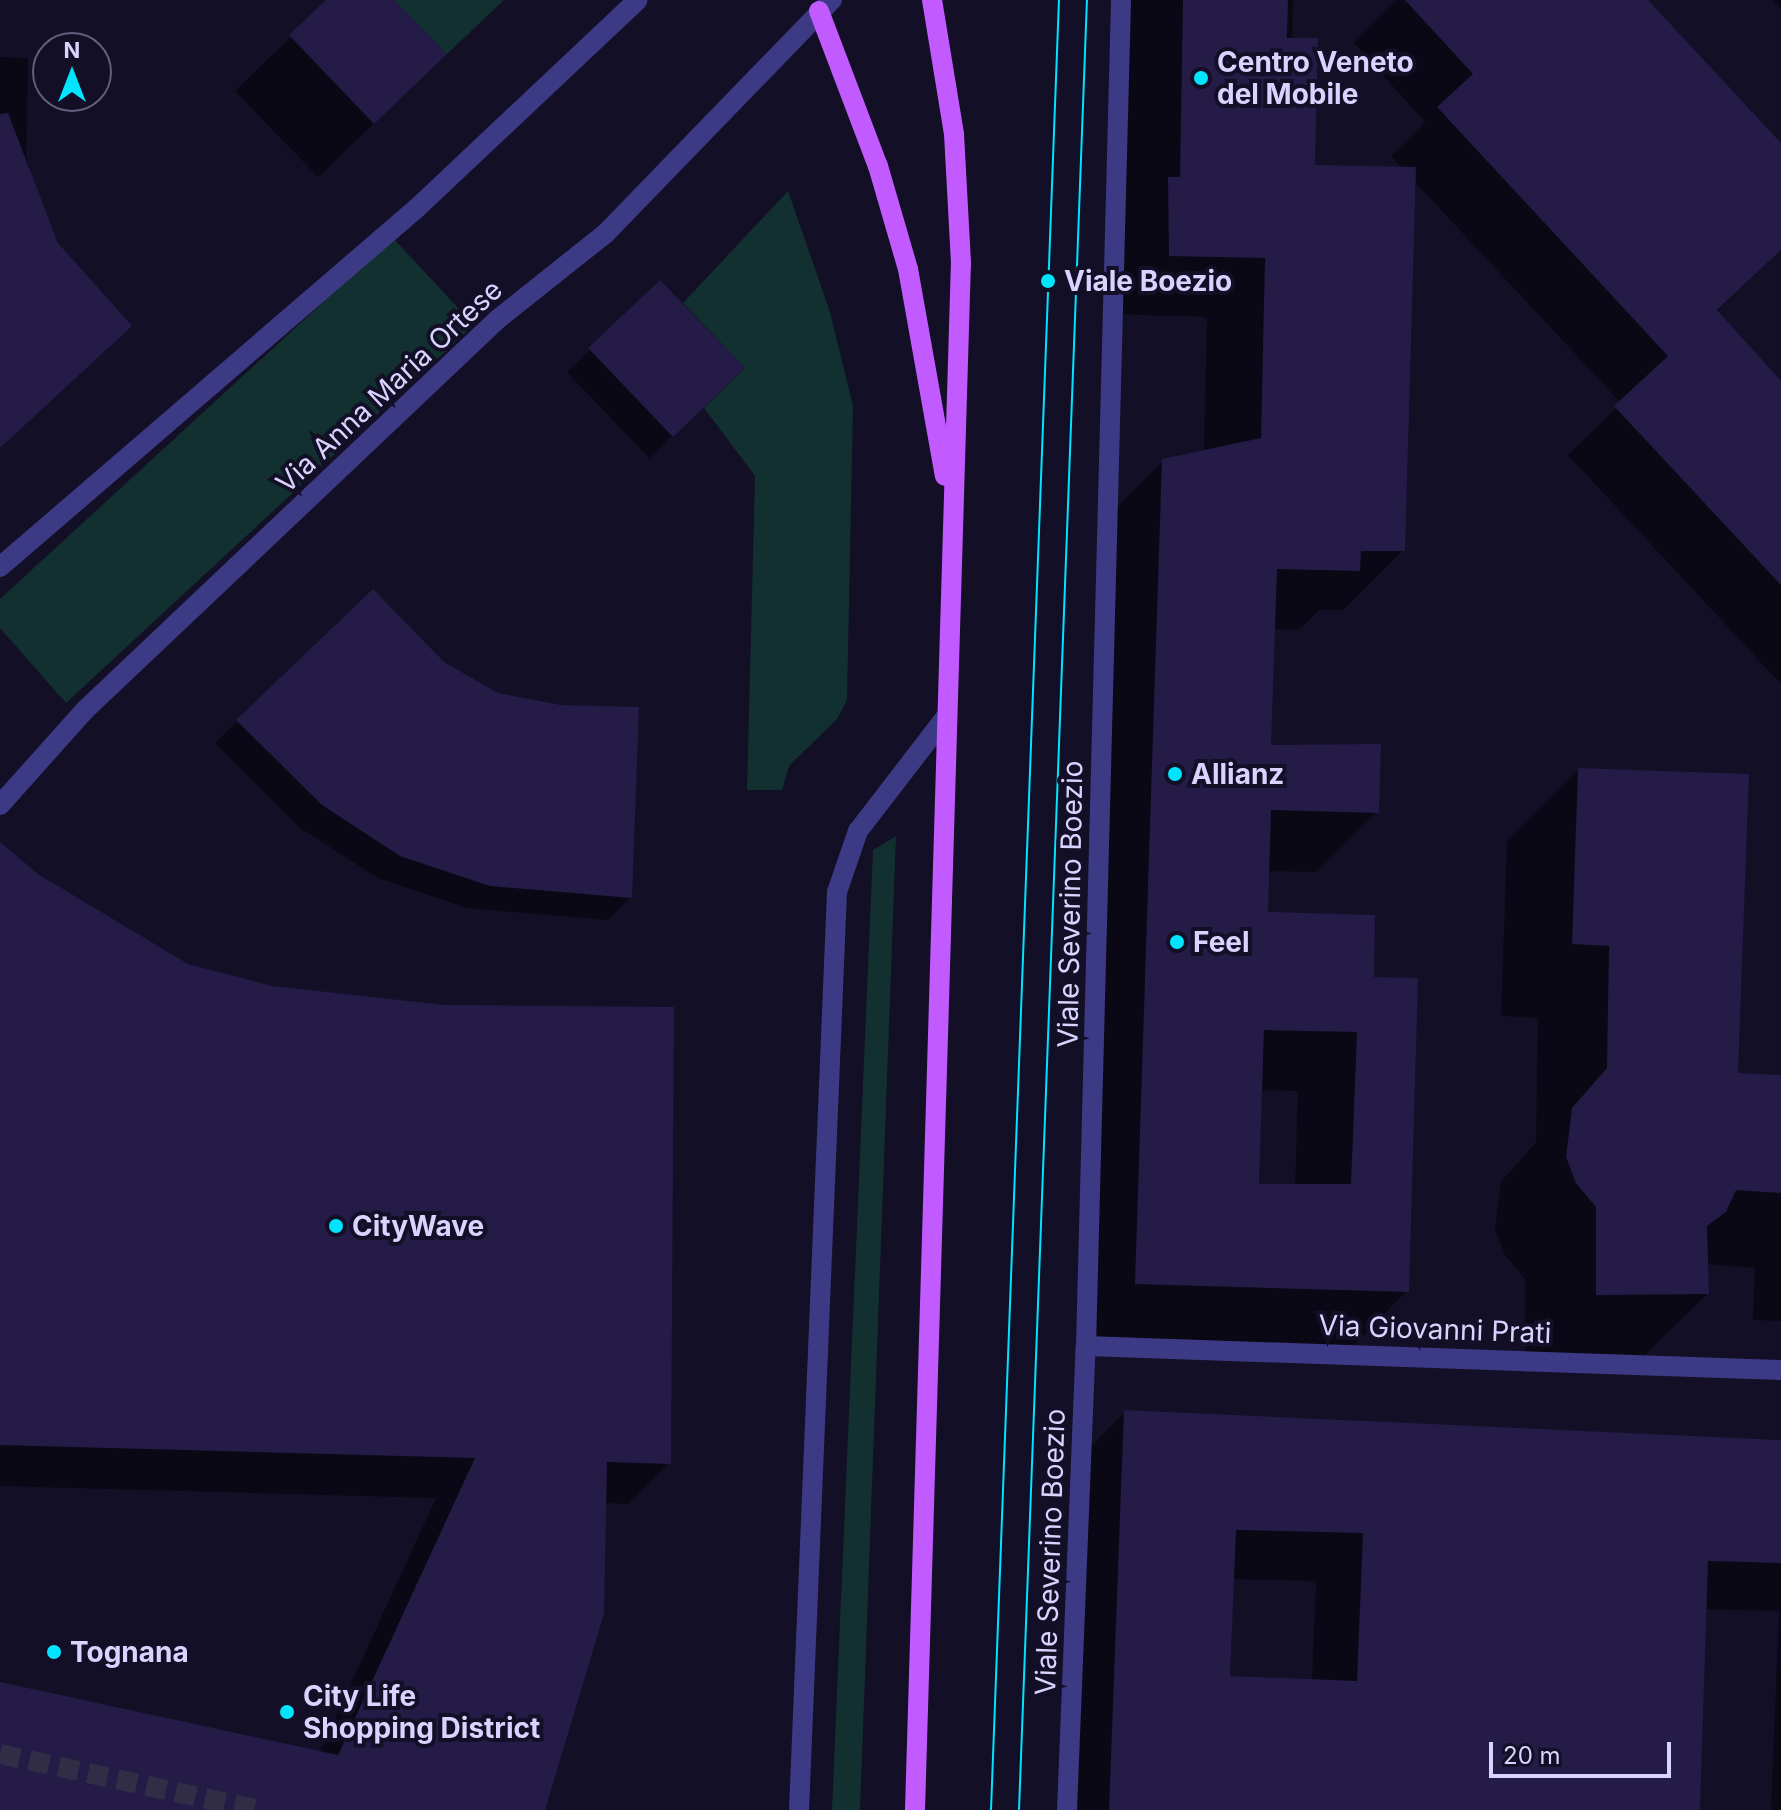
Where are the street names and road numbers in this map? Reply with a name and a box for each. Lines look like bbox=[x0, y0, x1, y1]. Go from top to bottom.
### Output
street label: Via Anna Maria Ortese bbox=[269, 273, 509, 499]
street label: Viale Severino Boezio bbox=[1051, 760, 1089, 1048]
street label: Via Giovanni Prati bbox=[1318, 1308, 1552, 1350]
street label: Viale Severino Boezio bbox=[1028, 1408, 1072, 1696]

